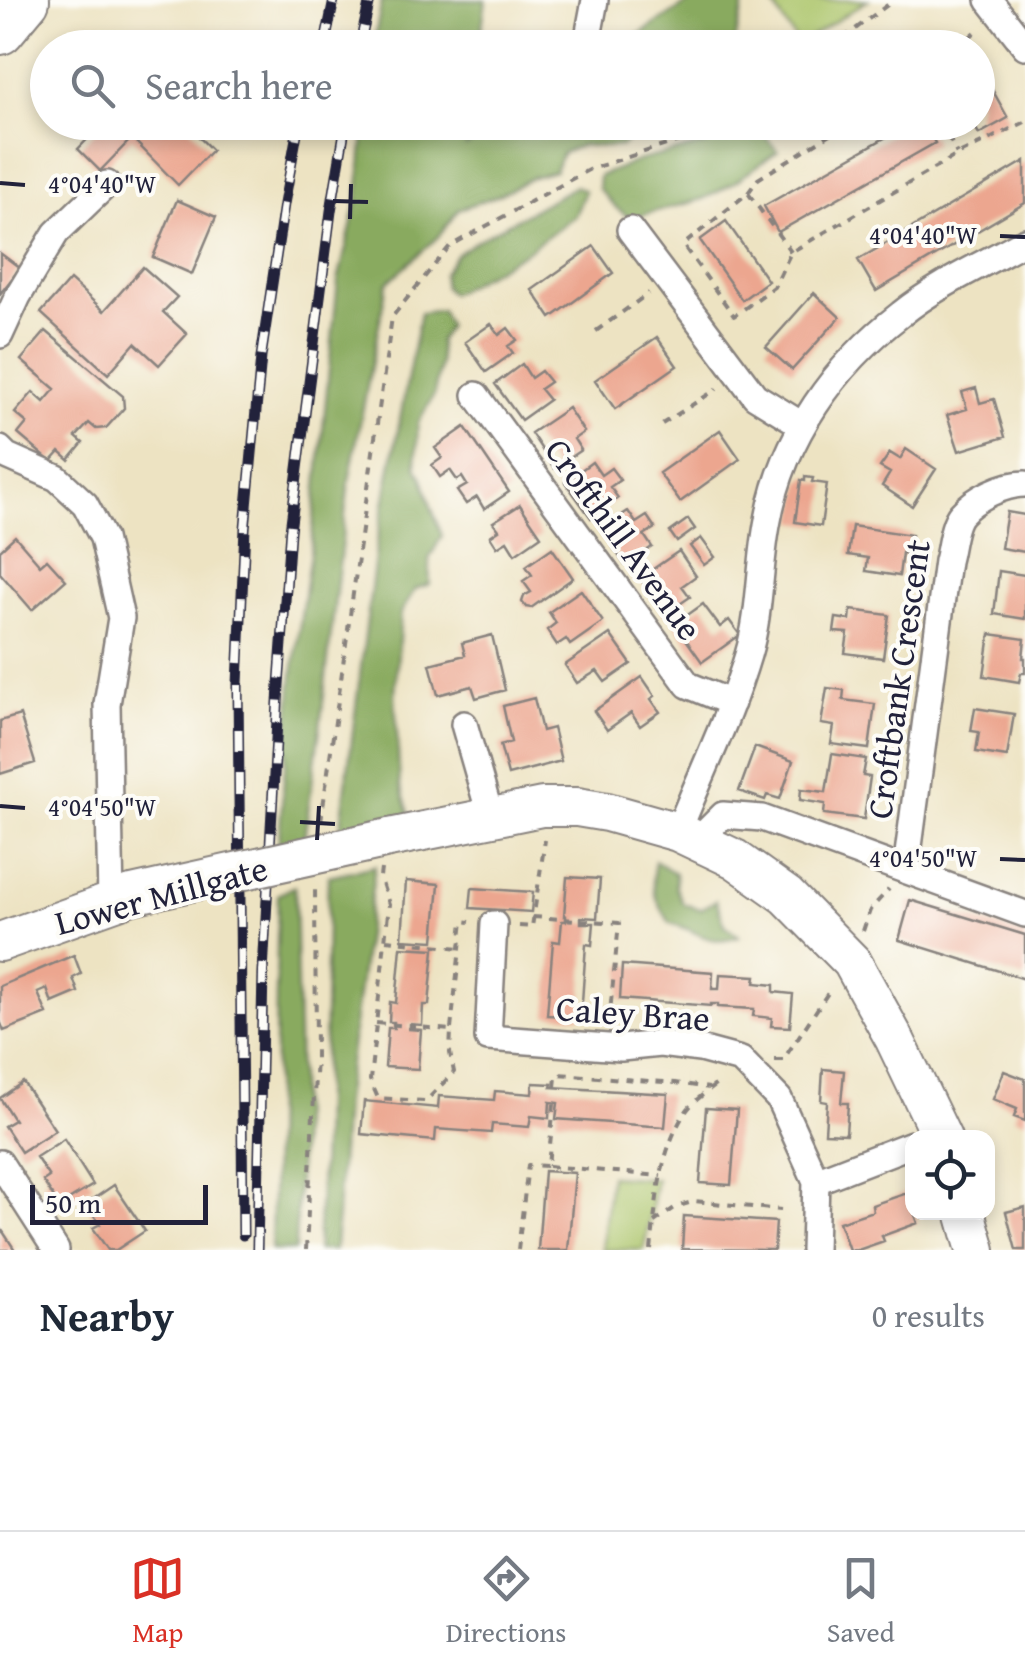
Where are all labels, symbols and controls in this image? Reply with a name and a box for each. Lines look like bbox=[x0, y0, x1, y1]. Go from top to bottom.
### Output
search box bbox=[30, 30, 995, 140]
text: Search here bbox=[145, 57, 333, 113]
icon: search bbox=[65, 58, 120, 113]
text: 4°04'40"W bbox=[48, 166, 156, 202]
text: 4°04'40"W bbox=[869, 217, 977, 253]
street label: Crofthill Avenue bbox=[533, 427, 715, 651]
street label: Croftbank Crescent bbox=[853, 536, 943, 822]
text: 4°04'50"W bbox=[48, 789, 156, 825]
text: 4°04'50"W bbox=[869, 840, 977, 876]
street label: Lower Millgate bbox=[49, 842, 273, 948]
street label: Caley Brae bbox=[554, 982, 712, 1044]
map controls bbox=[905, 1130, 995, 1220]
button: locate bbox=[905, 1130, 995, 1220]
scale bar bbox=[30, 1180, 208, 1224]
text: 50 m bbox=[45, 1182, 101, 1223]
text: Nearby bbox=[40, 1285, 174, 1346]
text: 0 results bbox=[872, 1292, 985, 1339]
tab: Map bbox=[130, 1551, 185, 1652]
tab: Directions bbox=[446, 1551, 566, 1652]
tab: Saved bbox=[827, 1551, 895, 1652]

